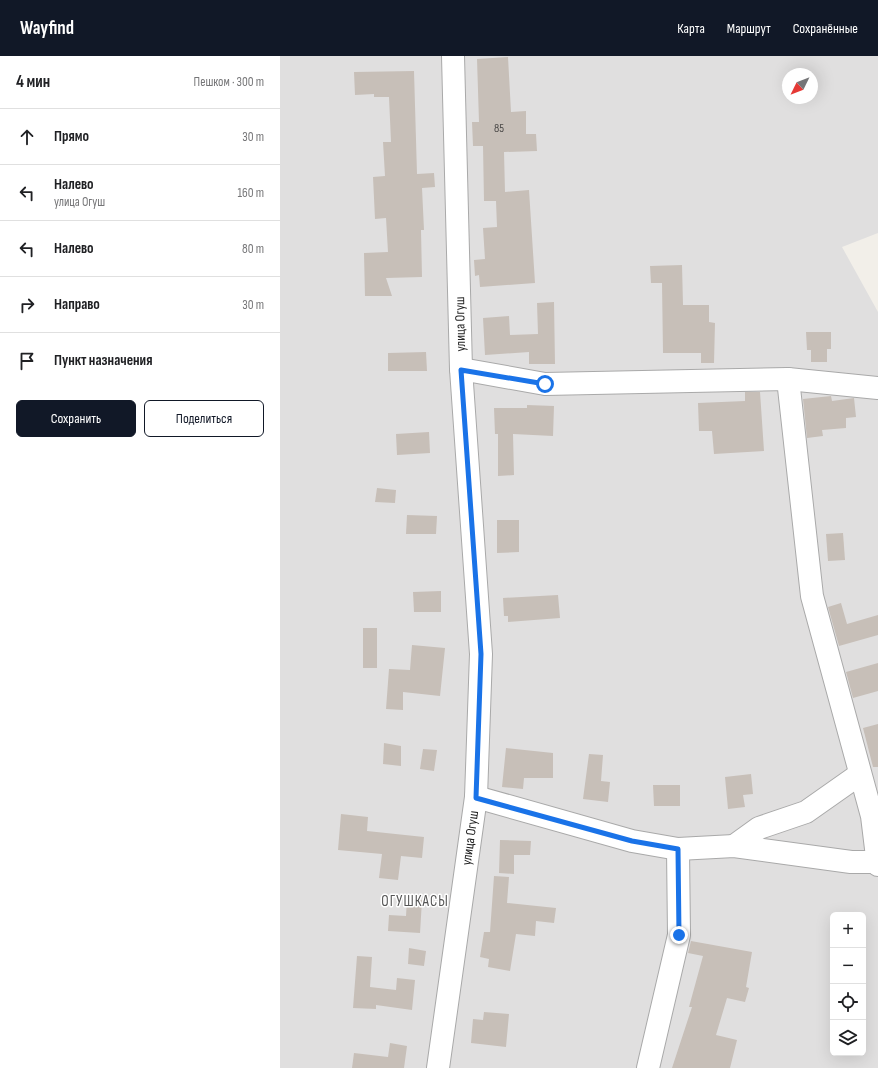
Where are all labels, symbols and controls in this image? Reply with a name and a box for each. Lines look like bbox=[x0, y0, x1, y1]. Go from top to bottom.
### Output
text: Wayfind bbox=[20, 17, 74, 40]
text: Карта bbox=[677, 20, 705, 37]
text: Маршрут bbox=[727, 20, 771, 37]
text: Сохранённые bbox=[793, 20, 858, 37]
north arrow bbox=[782, 68, 818, 104]
text: 4 мин bbox=[16, 72, 50, 92]
text: Пешком · 300 m bbox=[194, 74, 264, 90]
house number: 85 bbox=[494, 121, 504, 136]
icon: ahead bbox=[16, 126, 38, 148]
text: Прямо bbox=[54, 127, 89, 146]
text: 30 m bbox=[242, 129, 264, 145]
text: Налево bbox=[54, 175, 94, 194]
icon: left bbox=[16, 182, 38, 204]
text: 160 m bbox=[238, 185, 264, 201]
text: улица Огуш bbox=[54, 194, 105, 210]
icon: left bbox=[16, 238, 38, 260]
text: Налево bbox=[54, 239, 94, 258]
text: 80 m bbox=[242, 241, 264, 257]
icon: right bbox=[16, 294, 38, 316]
text: Направо bbox=[54, 295, 100, 314]
street label: улица Огуш bbox=[451, 296, 469, 352]
text: 30 m bbox=[242, 297, 264, 313]
icon: arrive bbox=[16, 350, 38, 372]
text: Пункт назначения bbox=[54, 351, 152, 370]
route start bbox=[536, 375, 554, 393]
button: Сохранить bbox=[16, 400, 136, 437]
button: Поделиться bbox=[144, 400, 264, 437]
street label: улица Огуш bbox=[458, 810, 482, 866]
district label: ОГУШКАСЫ bbox=[381, 892, 449, 911]
map controls bbox=[830, 912, 866, 1056]
button: + bbox=[830, 912, 866, 948]
route end bbox=[670, 926, 688, 944]
button: − bbox=[830, 948, 866, 984]
button: locate bbox=[830, 984, 866, 1020]
button: layers bbox=[830, 1020, 866, 1056]

